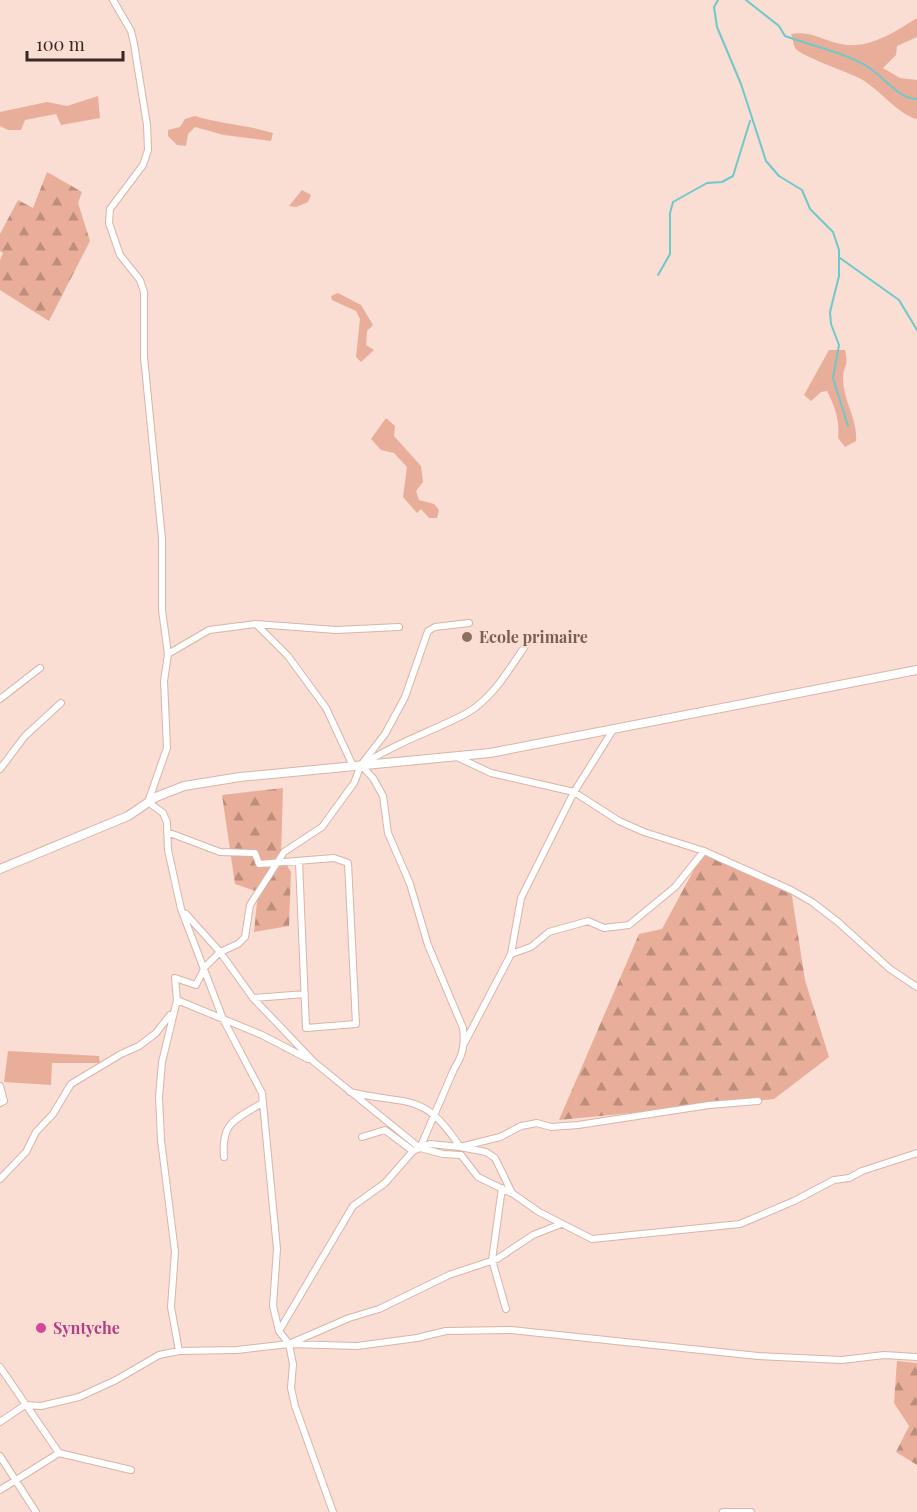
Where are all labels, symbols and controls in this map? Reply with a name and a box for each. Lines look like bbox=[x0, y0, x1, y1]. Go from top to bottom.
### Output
scale bar bbox=[27, 24, 123, 62]
text: 100 m bbox=[36, 32, 85, 56]
place label: Ecole primaire bbox=[479, 626, 588, 647]
marker: Ecole primaire bbox=[460, 630, 474, 644]
place label: Syntyche bbox=[53, 1317, 120, 1338]
marker: Syntyche bbox=[34, 1321, 48, 1335]

